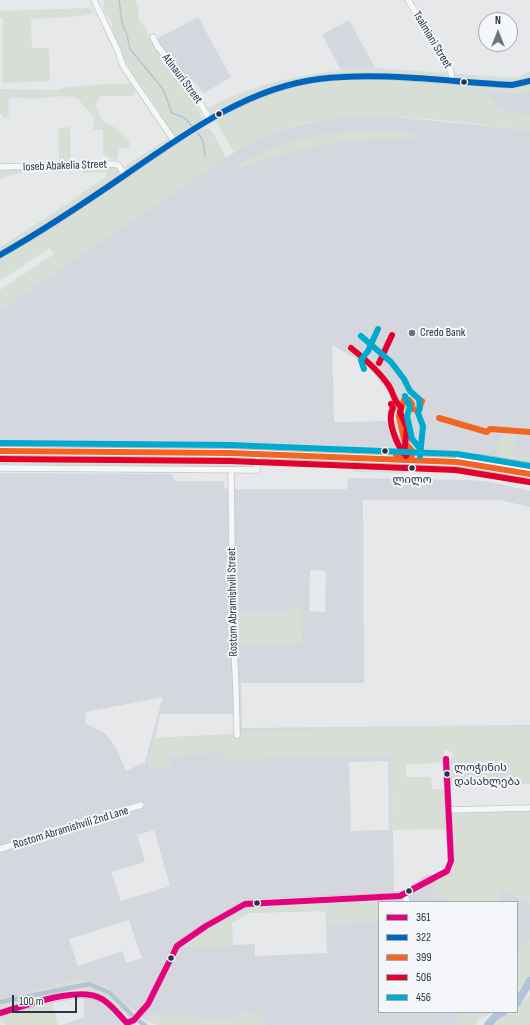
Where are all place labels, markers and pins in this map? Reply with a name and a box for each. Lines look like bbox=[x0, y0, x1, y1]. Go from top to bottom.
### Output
unlabelled marker bbox=[459, 77, 469, 87]
unlabelled marker bbox=[214, 109, 224, 119]
place label: Credo Bank bbox=[420, 326, 465, 340]
marker: Credo Bank bbox=[407, 328, 417, 338]
unlabelled marker bbox=[380, 446, 390, 456]
marker: ლილო bbox=[407, 463, 417, 473]
place label: ლილო bbox=[392, 473, 432, 487]
place label: ლოჭინის დასახლება bbox=[454, 761, 520, 787]
marker: ლოჭინის დასახლება bbox=[442, 769, 452, 779]
unlabelled marker bbox=[404, 886, 414, 896]
unlabelled marker bbox=[252, 898, 262, 908]
unlabelled marker bbox=[166, 953, 176, 963]

